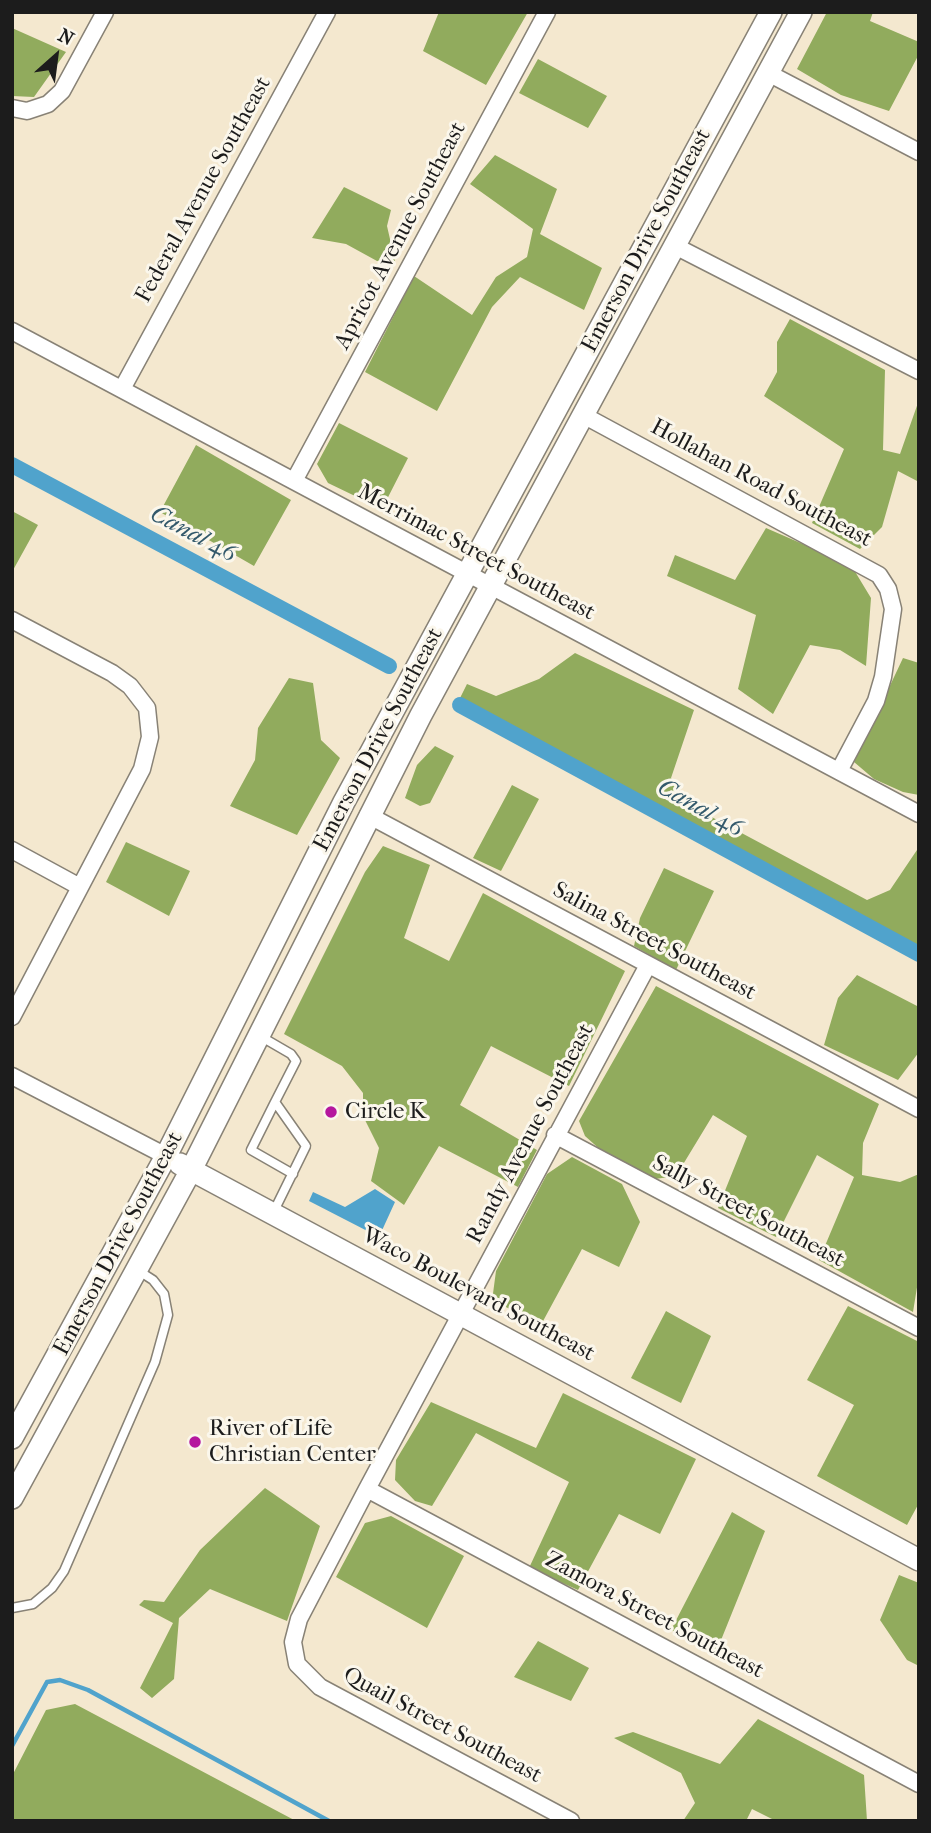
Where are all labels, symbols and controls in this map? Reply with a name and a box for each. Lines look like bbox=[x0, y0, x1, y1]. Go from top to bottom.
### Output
north arrow bbox=[21, 21, 91, 91]
text: N bbox=[54, 24, 77, 51]
street label: Federal Avenue Southeast bbox=[130, 72, 278, 308]
street label: Apricot Avenue Southeast bbox=[329, 118, 473, 354]
street label: Emerson Drive Southeast bbox=[576, 124, 718, 358]
street label: Hollahan Road Southeast bbox=[646, 414, 876, 554]
street label: Merrimac Street Southeast bbox=[353, 479, 599, 627]
water label: Canal 46 bbox=[145, 500, 241, 570]
street label: Emerson Drive Southeast bbox=[308, 623, 450, 857]
water label: Canal 46 bbox=[652, 774, 748, 844]
street label: Salina Street Southeast bbox=[548, 877, 760, 1007]
street label: Randy Avenue Southeast bbox=[461, 1019, 601, 1249]
place label: Circle K bbox=[345, 1098, 426, 1126]
marker: Circle K bbox=[323, 1104, 339, 1120]
street label: Emerson Drive Southeast bbox=[48, 1127, 190, 1361]
street label: Sally Street Southeast bbox=[647, 1150, 849, 1274]
street label: Waco Boulevard Southeast bbox=[357, 1222, 599, 1368]
place label: River of Life Christian Center bbox=[209, 1415, 376, 1469]
marker: River of Life Christian Center bbox=[187, 1434, 203, 1450]
street label: Zamora Street Southeast bbox=[540, 1547, 768, 1685]
street label: Quail Street Southeast bbox=[338, 1662, 546, 1790]

